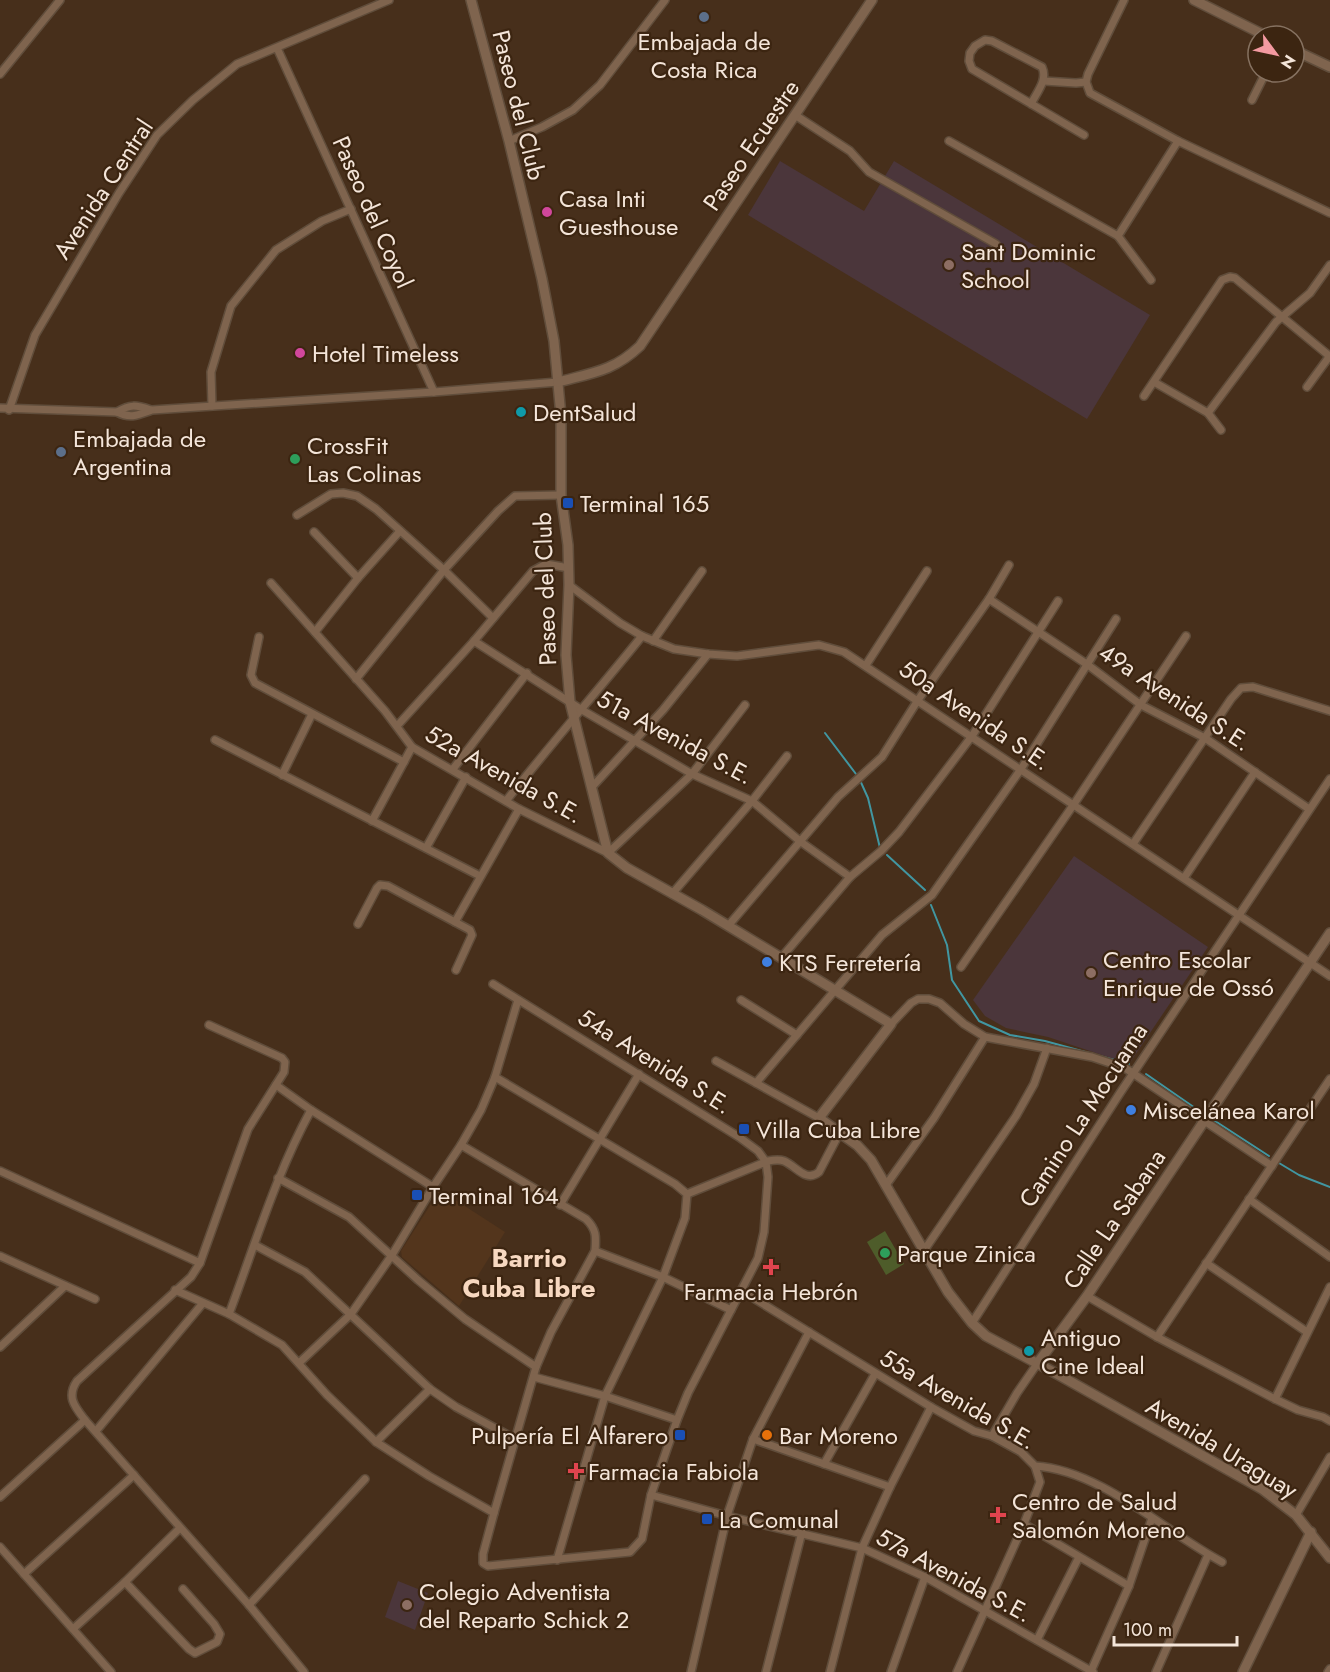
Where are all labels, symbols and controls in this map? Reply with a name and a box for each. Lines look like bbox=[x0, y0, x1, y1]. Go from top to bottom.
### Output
marker: Embajada de Costa Rica bbox=[697, 10, 711, 24]
place label: Embajada de Costa Rica bbox=[637, 24, 771, 87]
north arrow bbox=[1246, 24, 1306, 84]
street label: Paseo del Club bbox=[483, 26, 555, 184]
text: N bbox=[1275, 50, 1301, 73]
street label: Paseo Ecuestre bbox=[694, 72, 808, 218]
street label: Avenida Central bbox=[45, 112, 161, 266]
street label: Paseo del Coyol bbox=[324, 130, 422, 294]
place label: Casa Inti Guesthouse bbox=[559, 181, 678, 244]
marker: Casa Inti Guesthouse bbox=[540, 205, 554, 219]
place label: Sant Dominic School bbox=[961, 234, 1096, 297]
marker: Sant Dominic School bbox=[942, 258, 956, 272]
place label: Hotel Timeless bbox=[312, 336, 459, 371]
marker: Hotel Timeless bbox=[293, 346, 307, 360]
place label: DentSalud bbox=[533, 395, 637, 430]
marker: DentSalud bbox=[514, 405, 528, 419]
place label: Embajada de Argentina bbox=[73, 421, 206, 484]
place label: CrossFit Las Colinas bbox=[307, 428, 421, 491]
marker: Embajada de Argentina bbox=[54, 445, 68, 459]
marker: CrossFit Las Colinas bbox=[288, 452, 302, 466]
place label: Terminal 165 bbox=[580, 486, 709, 521]
marker: Terminal 165 bbox=[561, 496, 575, 510]
street label: Paseo del Club bbox=[525, 512, 565, 666]
street label: 49a Avenida S.E. bbox=[1092, 635, 1258, 759]
street label: 50a Avenida S.E. bbox=[892, 651, 1058, 779]
street label: 51a Avenida S.E. bbox=[591, 681, 759, 793]
street label: 52a Avenida S.E. bbox=[419, 716, 589, 832]
place label: Centro Escolar Enrique de Ossó bbox=[1103, 942, 1274, 1005]
place label: KTS Ferretería bbox=[779, 945, 921, 980]
marker: KTS Ferretería bbox=[760, 955, 774, 969]
marker: Centro Escolar Enrique de Ossó bbox=[1084, 966, 1098, 980]
street label: 54a Avenida S.E. bbox=[571, 1000, 739, 1122]
street label: Camino La Mocuama bbox=[1010, 1016, 1156, 1214]
place label: Miscelánea Karol bbox=[1143, 1093, 1315, 1128]
marker: Miscelánea Karol bbox=[1124, 1103, 1138, 1117]
place label: Villa Cuba Libre bbox=[756, 1112, 920, 1147]
marker: Villa Cuba Libre bbox=[737, 1122, 751, 1136]
street label: Calle La Sabana bbox=[1054, 1142, 1174, 1296]
place label: Terminal 164 bbox=[429, 1178, 559, 1213]
marker: Terminal 164 bbox=[410, 1188, 424, 1202]
place label: Parque Zinica bbox=[897, 1236, 1036, 1271]
district label: Barrio Cuba Libre bbox=[462, 1239, 596, 1307]
marker: Parque Zinica bbox=[878, 1246, 892, 1260]
marker: Farmacia Hebrón bbox=[764, 1260, 778, 1274]
place label: Farmacia Hebrón bbox=[684, 1274, 858, 1309]
place label: Antiguo Cine Ideal bbox=[1041, 1320, 1145, 1383]
street label: 55a Avenida S.E. bbox=[873, 1340, 1043, 1458]
marker: Antiguo Cine Ideal bbox=[1022, 1344, 1036, 1358]
street label: Avenida Uraguay bbox=[1139, 1389, 1305, 1507]
place label: Pulpería El Alfarero bbox=[471, 1418, 668, 1453]
place label: Bar Moreno bbox=[779, 1418, 898, 1453]
marker: Pulpería El Alfarero bbox=[673, 1428, 687, 1442]
marker: Bar Moreno bbox=[760, 1428, 774, 1442]
place label: Farmacia Fabiola bbox=[588, 1454, 759, 1489]
marker: Farmacia Fabiola bbox=[569, 1464, 583, 1478]
place label: Centro de Salud Salomón Moreno bbox=[1012, 1484, 1185, 1547]
place label: La Comunal bbox=[719, 1502, 839, 1537]
marker: Centro de Salud Salomón Moreno bbox=[989, 1506, 1007, 1524]
marker: La Comunal bbox=[700, 1512, 714, 1526]
street label: 57a Avenida S.E. bbox=[870, 1519, 1038, 1631]
place label: Colegio Adventista del Reparto Schick 2 bbox=[419, 1574, 629, 1637]
marker: Colegio Adventista del Reparto Schick 2 bbox=[400, 1598, 414, 1612]
scale bar bbox=[1114, 1609, 1237, 1647]
text: 100 m bbox=[1123, 1617, 1172, 1643]

